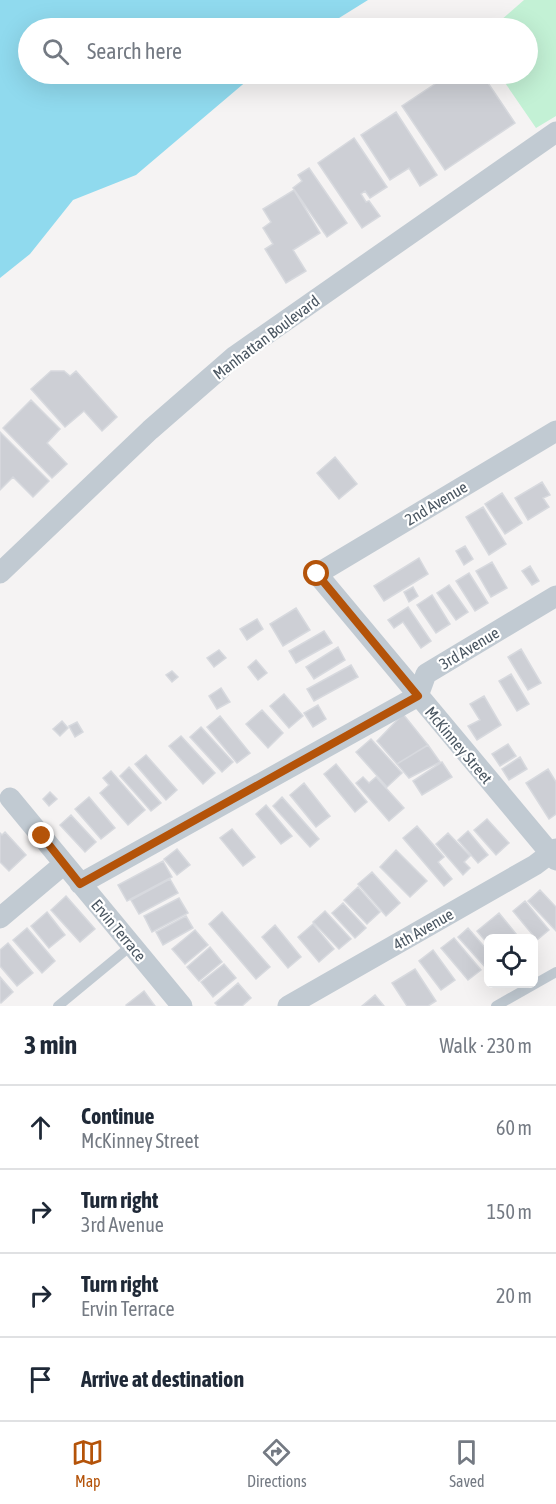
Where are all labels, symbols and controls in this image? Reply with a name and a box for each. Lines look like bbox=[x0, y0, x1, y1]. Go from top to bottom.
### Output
search box bbox=[18, 18, 538, 84]
icon: search bbox=[39, 35, 72, 68]
text: Search here bbox=[87, 38, 182, 64]
street label: Manhattan Boulevard bbox=[210, 291, 322, 383]
street label: 2nd Avenue bbox=[402, 477, 470, 529]
route start bbox=[303, 560, 329, 586]
street label: 3rd Avenue bbox=[436, 623, 502, 673]
street label: McKinney Street bbox=[421, 703, 497, 788]
route end bbox=[28, 822, 54, 848]
street label: Ervin Terrace bbox=[88, 896, 150, 964]
street label: 4th Avenue bbox=[390, 905, 456, 953]
map controls bbox=[484, 934, 538, 988]
button: locate bbox=[484, 934, 538, 988]
text: 3 min bbox=[24, 1030, 77, 1060]
text: Walk · 230 m bbox=[440, 1034, 532, 1057]
text: Continue bbox=[81, 1103, 155, 1129]
icon: ahead bbox=[24, 1111, 57, 1144]
text: 60 m bbox=[496, 1116, 532, 1139]
text: McKinney Street bbox=[81, 1129, 199, 1152]
text: Turn right bbox=[81, 1187, 158, 1213]
icon: right bbox=[24, 1195, 57, 1228]
text: 150 m bbox=[487, 1200, 532, 1223]
text: 3rd Avenue bbox=[81, 1213, 164, 1236]
text: Turn right bbox=[81, 1271, 158, 1297]
icon: right bbox=[24, 1279, 57, 1312]
text: 20 m bbox=[496, 1284, 532, 1307]
text: Ervin Terrace bbox=[81, 1297, 175, 1320]
icon: arrive bbox=[24, 1363, 57, 1396]
text: Arrive at destination bbox=[81, 1366, 244, 1392]
tab: Map bbox=[71, 1436, 104, 1490]
tab: Directions bbox=[247, 1436, 307, 1490]
tab: Saved bbox=[449, 1436, 485, 1490]

